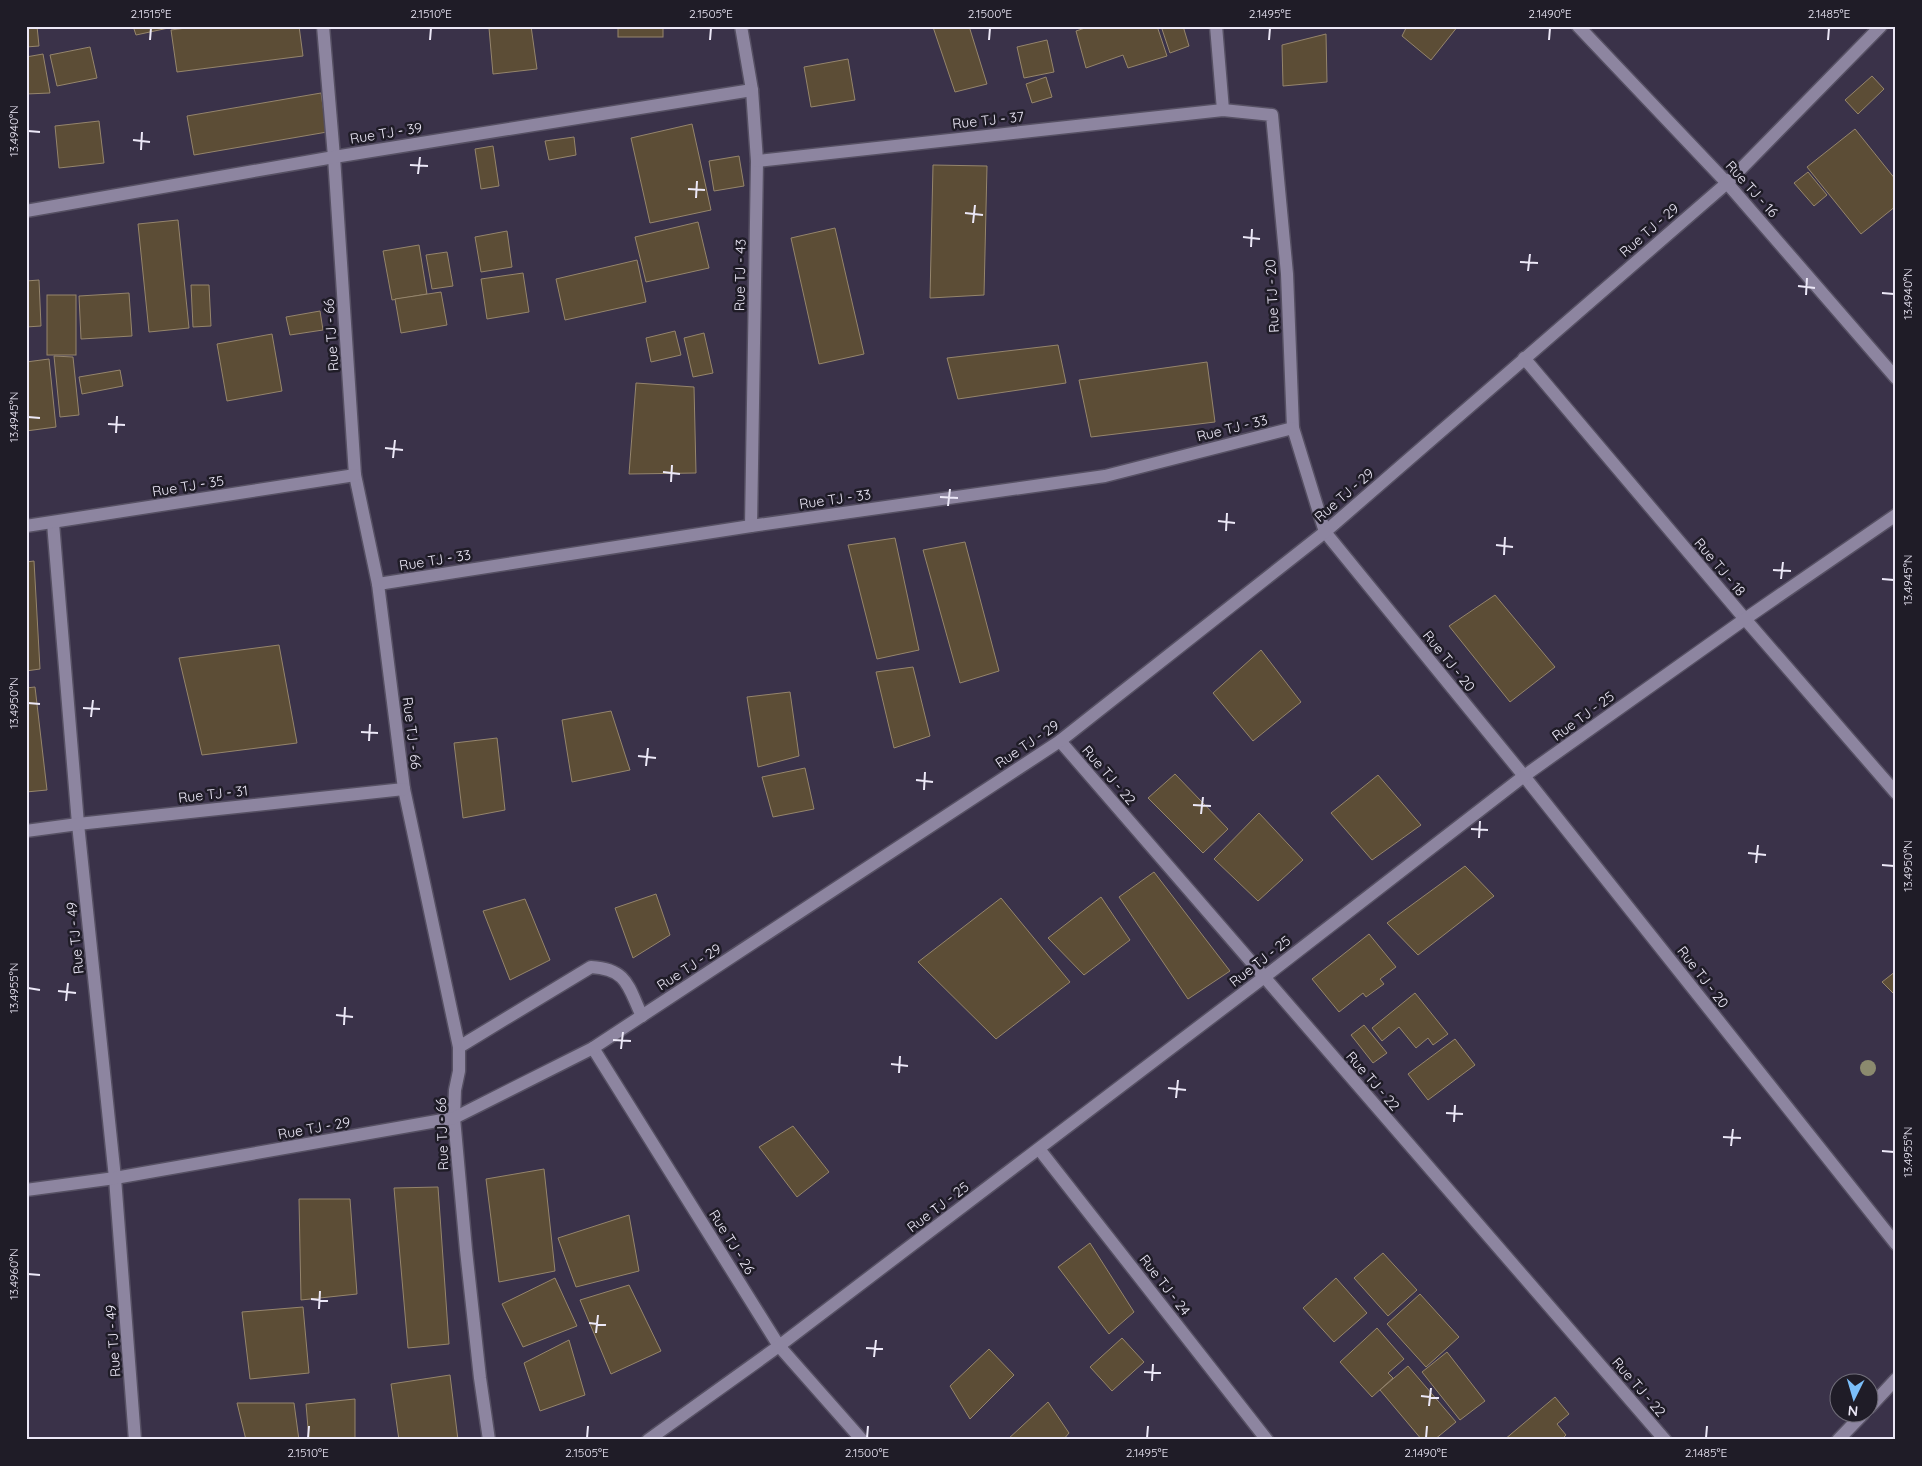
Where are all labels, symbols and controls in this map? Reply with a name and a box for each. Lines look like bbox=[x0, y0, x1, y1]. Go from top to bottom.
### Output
text: 2.1515°E bbox=[130, 6, 172, 21]
text: 2.1510°E bbox=[410, 6, 452, 21]
text: 2.1505°E bbox=[689, 6, 733, 21]
text: 2.1500°E bbox=[968, 6, 1012, 21]
text: 2.1495°E bbox=[1249, 6, 1292, 21]
text: 2.1490°E bbox=[1528, 6, 1572, 21]
text: 2.1485°E bbox=[1808, 6, 1851, 21]
text: 13.4940°N bbox=[6, 105, 21, 157]
street label: Rue TJ - 37 bbox=[951, 107, 1025, 133]
street label: Rue TJ - 39 bbox=[349, 118, 424, 148]
street label: Rue TJ - 16 bbox=[1722, 157, 1783, 221]
street label: Rue TJ - 29 bbox=[1615, 199, 1683, 261]
street label: Rue TJ - 43 bbox=[730, 239, 750, 311]
street label: Rue TJ - 20 bbox=[1261, 259, 1283, 333]
text: 13.4940°N bbox=[1900, 268, 1915, 320]
street label: Rue TJ - 66 bbox=[319, 298, 343, 372]
text: 13.4945°N bbox=[6, 392, 21, 443]
street label: Rue TJ - 33 bbox=[1195, 411, 1269, 445]
street label: Rue TJ - 29 bbox=[1310, 464, 1378, 526]
street label: Rue TJ - 35 bbox=[151, 471, 225, 501]
street label: Rue TJ - 33 bbox=[798, 485, 872, 513]
street label: Rue TJ - 18 bbox=[1690, 534, 1750, 600]
street label: Rue TJ - 33 bbox=[398, 545, 472, 575]
text: 13.4945°N bbox=[1900, 555, 1915, 606]
street label: Rue TJ - 20 bbox=[1419, 627, 1479, 695]
text: 13.4950°N bbox=[6, 677, 21, 729]
street label: Rue TJ - 25 bbox=[1548, 687, 1618, 745]
street label: Rue TJ - 66 bbox=[399, 696, 425, 771]
street label: Rue TJ - 29 bbox=[992, 716, 1063, 772]
street label: Rue TJ - 22 bbox=[1078, 742, 1140, 809]
street label: Rue TJ - 31 bbox=[177, 781, 249, 807]
text: 13.4950°N bbox=[1900, 840, 1915, 892]
street label: Rue TJ - 49 bbox=[62, 901, 88, 975]
street label: Rue TJ - 25 bbox=[1226, 931, 1294, 991]
street label: Rue TJ - 29 bbox=[653, 939, 725, 994]
street label: Rue TJ - 20 bbox=[1673, 942, 1733, 1012]
text: 13.4955°N bbox=[6, 962, 21, 1014]
street label: Rue TJ - 22 bbox=[1342, 1048, 1404, 1115]
street label: Rue TJ - 66 bbox=[432, 1097, 452, 1171]
street label: Rue TJ - 29 bbox=[276, 1113, 352, 1143]
text: 13.4955°N bbox=[1900, 1126, 1915, 1178]
street label: Rue TJ - 25 bbox=[903, 1178, 973, 1236]
street label: Rue TJ - 26 bbox=[705, 1206, 759, 1278]
text: 13.4960°N bbox=[6, 1248, 21, 1300]
street label: Rue TJ - 24 bbox=[1136, 1251, 1194, 1319]
street label: Rue TJ - 49 bbox=[101, 1304, 125, 1378]
street label: Rue TJ - 22 bbox=[1608, 1354, 1670, 1421]
north arrow bbox=[1830, 1374, 1880, 1424]
text: N bbox=[1847, 1402, 1859, 1420]
text: 2.1510°E bbox=[287, 1445, 329, 1460]
text: 2.1505°E bbox=[565, 1445, 609, 1460]
text: 2.1500°E bbox=[845, 1445, 889, 1460]
text: 2.1495°E bbox=[1126, 1445, 1169, 1460]
text: 2.1490°E bbox=[1404, 1445, 1448, 1460]
text: 2.1485°E bbox=[1685, 1445, 1728, 1460]

